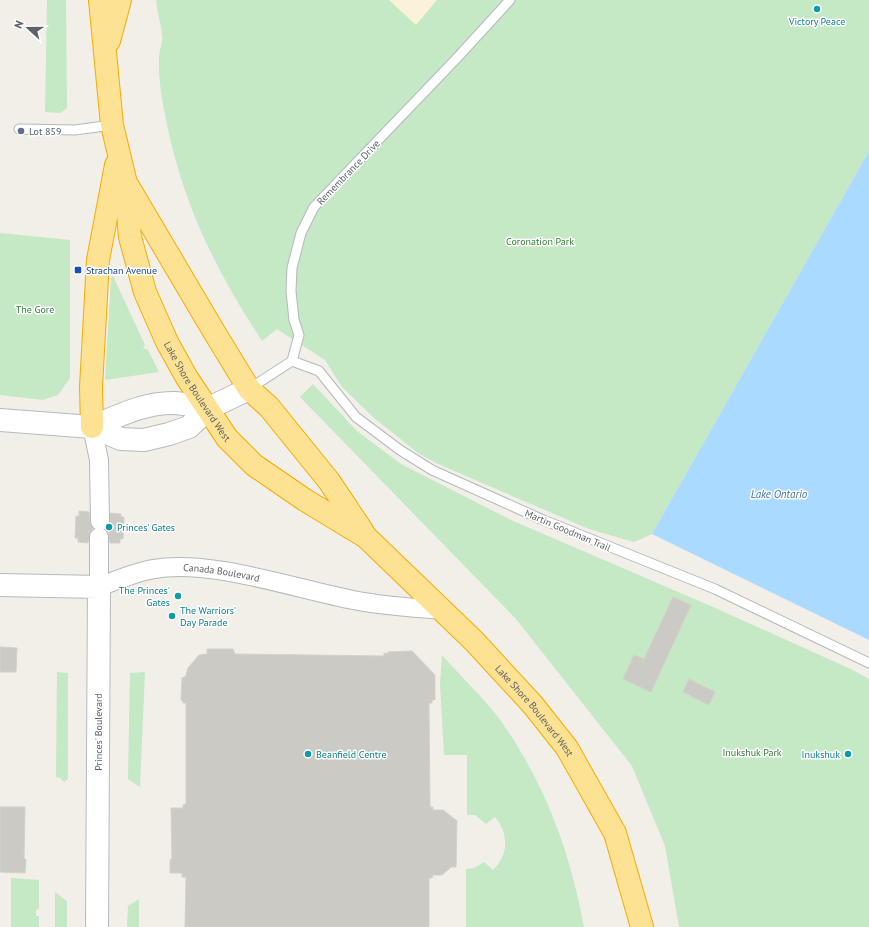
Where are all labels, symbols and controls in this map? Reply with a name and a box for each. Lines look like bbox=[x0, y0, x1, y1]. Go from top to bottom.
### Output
marker: Victory Peace bbox=[812, 4, 822, 14]
north arrow bbox=[8, 8, 48, 48]
place label: Victory Peace bbox=[788, 15, 845, 28]
text: N bbox=[11, 19, 26, 30]
place label: Lot 859 bbox=[29, 125, 61, 138]
marker: Lot 859 bbox=[16, 126, 26, 136]
street label: Remembrance Drive bbox=[314, 137, 383, 208]
park label: Coronation Park bbox=[506, 235, 574, 248]
place label: Strachan Avenue bbox=[86, 264, 157, 277]
marker: Strachan Avenue bbox=[73, 265, 83, 275]
park label: The Gore bbox=[16, 303, 54, 316]
street label: Lake Shore Boulevard West bbox=[161, 339, 234, 445]
water label: Lake Ontario bbox=[751, 487, 808, 501]
street label: Martin Goodman Trail bbox=[523, 506, 613, 555]
place label: Princes' Gates bbox=[117, 521, 175, 534]
marker: Princes' Gates bbox=[104, 522, 114, 532]
street label: Canada Boulevard bbox=[183, 561, 261, 585]
place label: The Princes' Gates bbox=[119, 584, 170, 609]
marker: The Princes' Gates bbox=[173, 591, 183, 601]
place label: The Warriors' Day Parade bbox=[180, 604, 236, 629]
marker: The Warriors' Day Parade bbox=[167, 611, 177, 621]
street label: Lake Shore Boulevard West bbox=[492, 662, 577, 759]
street label: Princes' Boulevard bbox=[92, 693, 105, 771]
park label: Inukshuk Park bbox=[722, 746, 782, 759]
place label: Beanfield Centre bbox=[316, 748, 387, 761]
place label: Inukshuk bbox=[802, 748, 840, 761]
marker: Beanfield Centre bbox=[303, 749, 313, 759]
marker: Inukshuk bbox=[843, 749, 853, 759]

